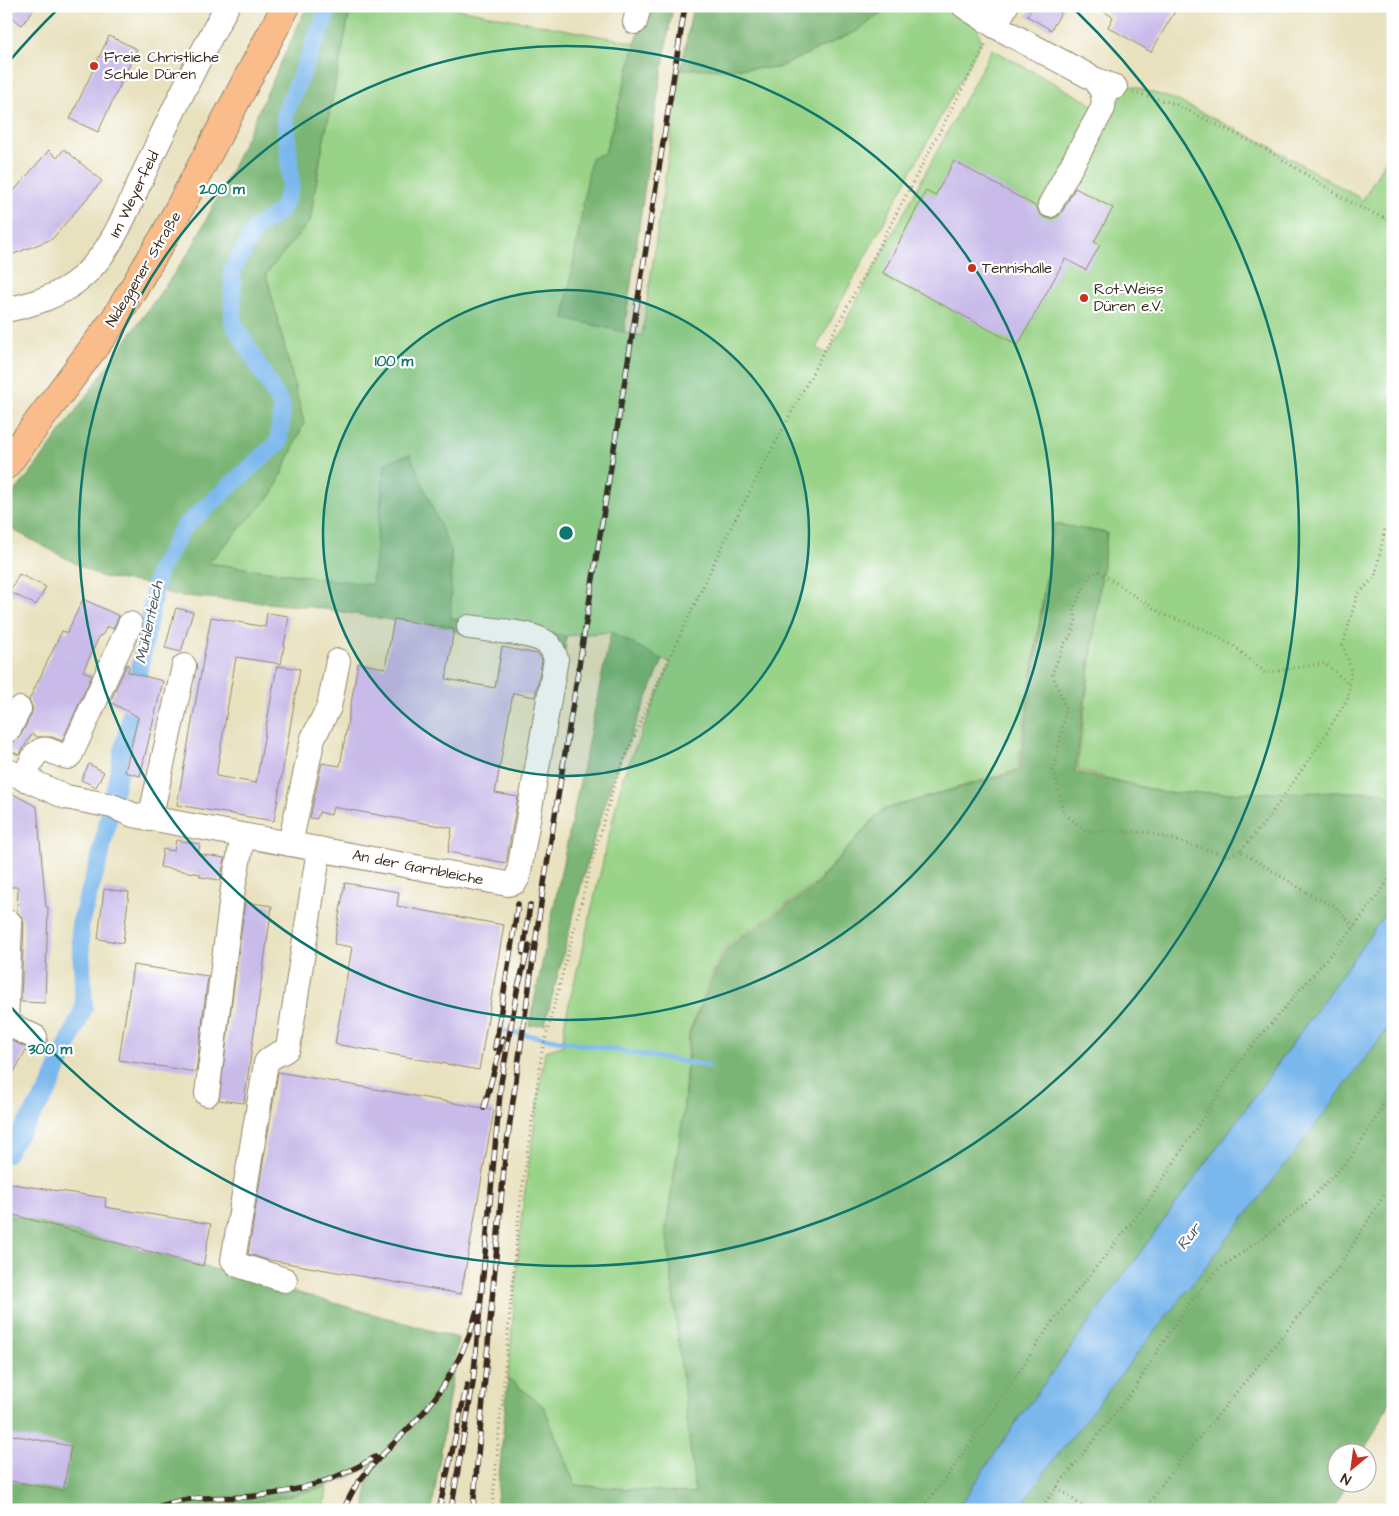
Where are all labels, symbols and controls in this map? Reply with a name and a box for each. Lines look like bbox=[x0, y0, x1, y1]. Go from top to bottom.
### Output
place label: Freie Christliche Schule Düren bbox=[104, 47, 219, 85]
marker: Freie Christliche Schule Düren bbox=[88, 60, 100, 72]
street label: Im Weyerfeld bbox=[104, 147, 165, 241]
text: 200 m bbox=[198, 179, 245, 200]
street label: Nideggener Straße bbox=[101, 208, 187, 331]
place label: Tennishalle bbox=[982, 258, 1052, 279]
marker: Tennishalle bbox=[966, 262, 978, 274]
place label: Rot-Weiss Düren e.V. bbox=[1094, 279, 1164, 317]
marker: Rot-Weiss Düren e.V. bbox=[1078, 292, 1090, 304]
text: 100 m bbox=[375, 351, 414, 372]
centre of rings bbox=[557, 524, 575, 542]
water label: Mühlenteich bbox=[129, 578, 169, 666]
street label: An der Garnbleiche bbox=[351, 844, 485, 891]
text: 300 m bbox=[27, 1039, 72, 1060]
water label: Rur bbox=[1171, 1217, 1208, 1255]
north arrow bbox=[1326, 1444, 1376, 1494]
text: N bbox=[1337, 1468, 1355, 1489]

